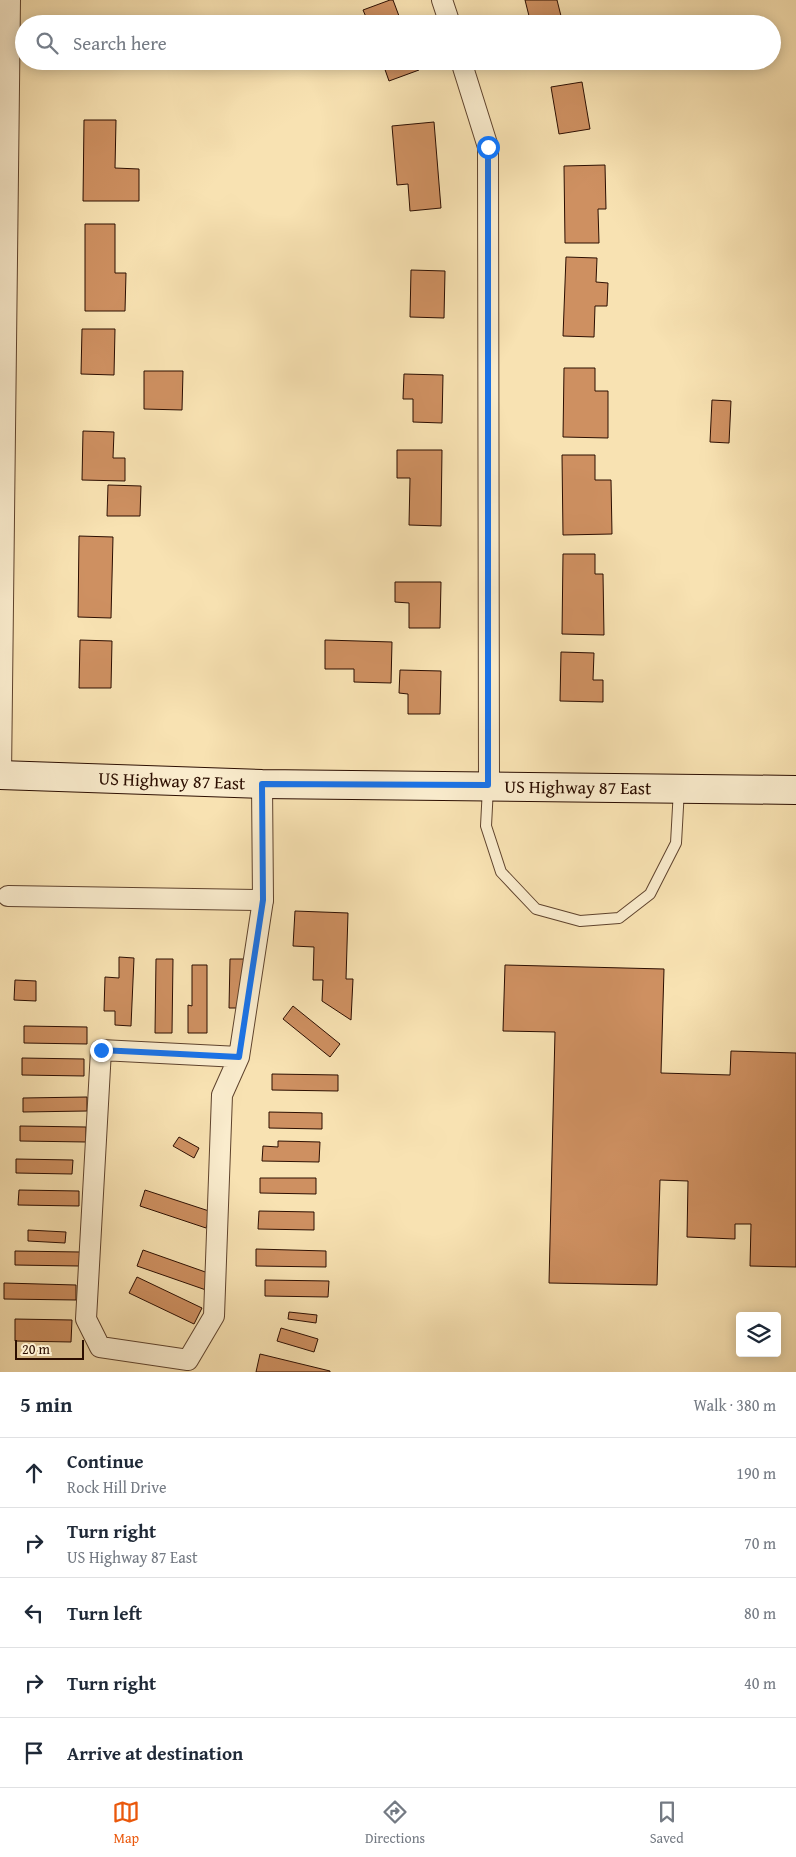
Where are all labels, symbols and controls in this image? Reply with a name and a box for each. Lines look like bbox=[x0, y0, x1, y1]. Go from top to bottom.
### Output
search box bbox=[15, 15, 781, 70]
icon: search bbox=[33, 29, 61, 57]
text: Search here bbox=[73, 29, 167, 57]
route start bbox=[477, 136, 500, 159]
street label: US Highway 87 East bbox=[98, 764, 247, 796]
street label: US Highway 87 East bbox=[504, 773, 652, 801]
route end bbox=[90, 1039, 113, 1062]
map controls bbox=[736, 1312, 781, 1357]
button: layers bbox=[736, 1312, 781, 1357]
scale bar bbox=[15, 1337, 84, 1360]
text: 20 m bbox=[22, 1339, 50, 1359]
text: 5 min bbox=[20, 1389, 72, 1420]
text: Walk · 380 m bbox=[693, 1393, 776, 1417]
text: Continue bbox=[67, 1447, 144, 1475]
icon: ahead bbox=[20, 1459, 48, 1487]
text: 190 m bbox=[736, 1461, 776, 1485]
text: Rock Hill Drive bbox=[67, 1475, 166, 1499]
text: Turn right bbox=[67, 1517, 156, 1545]
icon: right bbox=[20, 1529, 48, 1557]
text: 70 m bbox=[744, 1531, 776, 1555]
text: US Highway 87 East bbox=[67, 1545, 198, 1569]
icon: left bbox=[20, 1599, 48, 1627]
text: Turn left bbox=[67, 1599, 142, 1627]
text: 80 m bbox=[744, 1601, 776, 1625]
icon: right bbox=[20, 1669, 48, 1697]
text: Turn right bbox=[67, 1669, 156, 1697]
text: 40 m bbox=[744, 1671, 776, 1695]
icon: arrive bbox=[20, 1739, 48, 1767]
text: Arrive at destination bbox=[67, 1739, 243, 1767]
tab: Map bbox=[112, 1798, 140, 1848]
tab: Directions bbox=[365, 1798, 425, 1848]
tab: Saved bbox=[650, 1798, 684, 1848]

